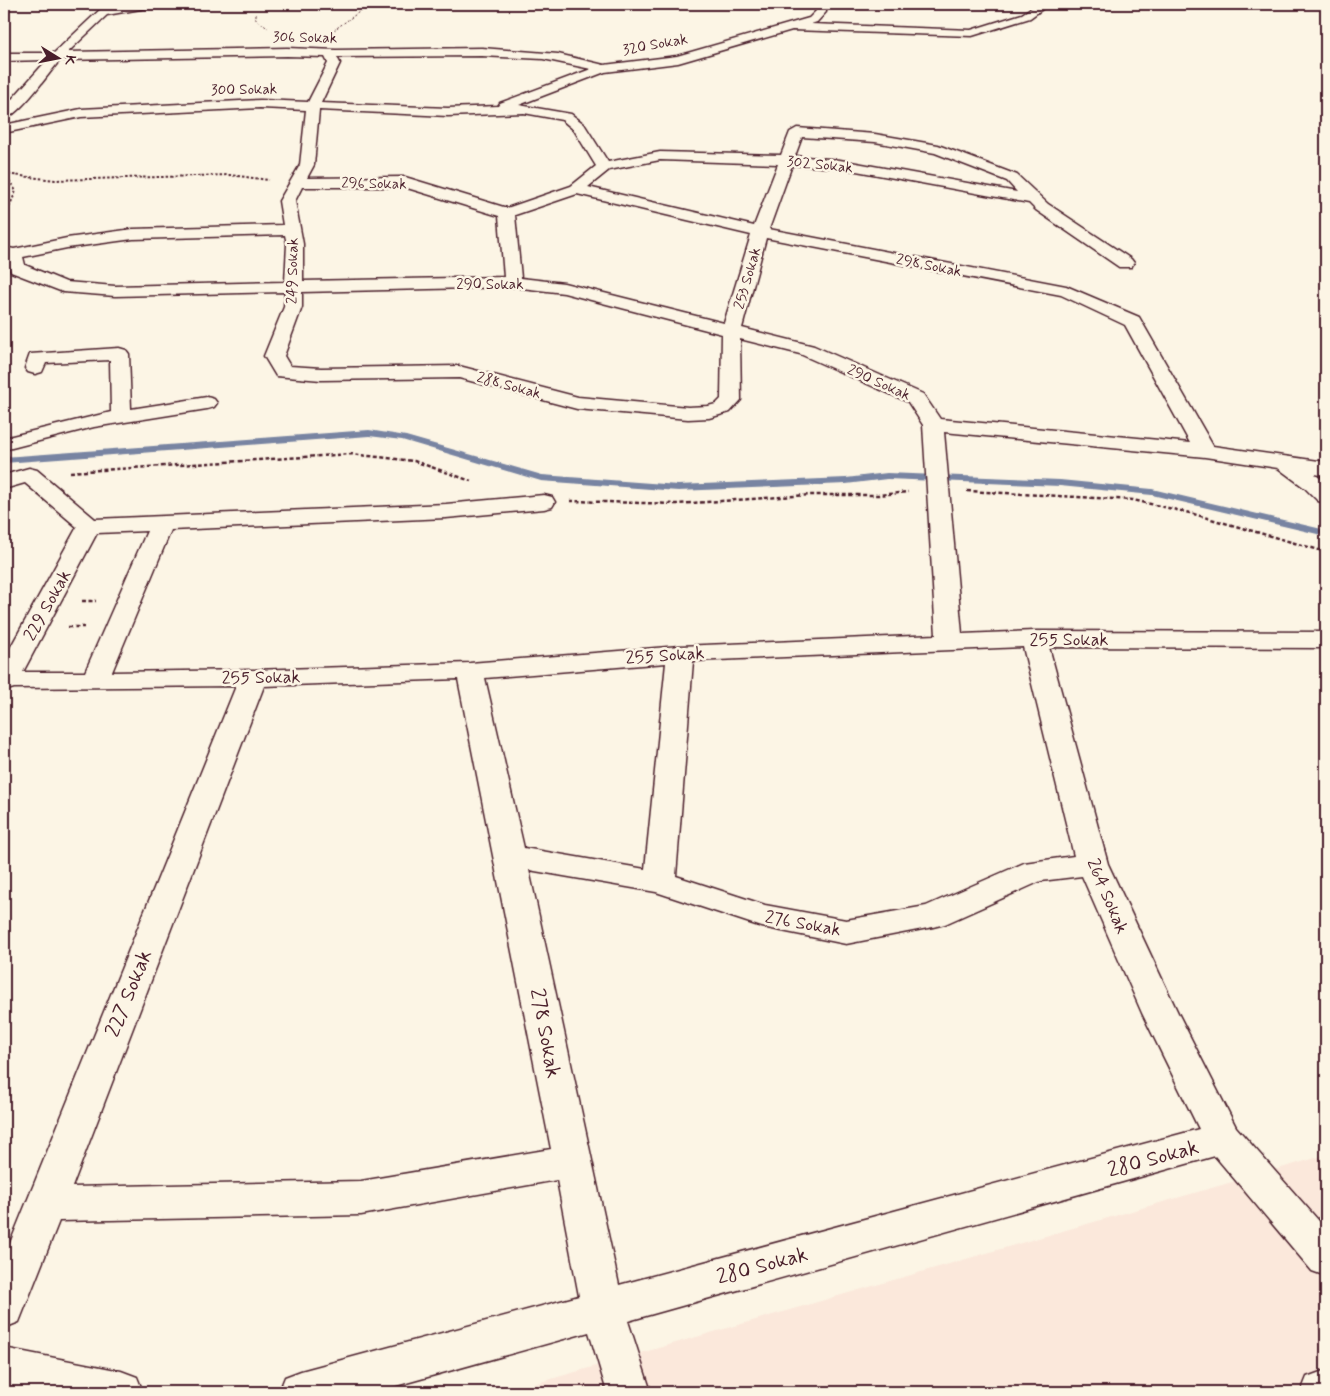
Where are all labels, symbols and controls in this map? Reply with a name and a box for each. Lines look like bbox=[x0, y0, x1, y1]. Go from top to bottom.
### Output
street label: 306 Sokak bbox=[273, 27, 337, 49]
street label: 320 Sokak bbox=[621, 29, 689, 61]
north arrow bbox=[32, 32, 82, 82]
text: K bbox=[60, 54, 80, 68]
street label: 300 Sokak bbox=[211, 79, 277, 101]
street label: 302 Sokak bbox=[786, 152, 854, 178]
street label: 296 Sokak bbox=[341, 173, 407, 195]
street label: 249 Sokak bbox=[282, 238, 304, 304]
street label: 253 Sokak bbox=[730, 245, 766, 312]
street label: 298 Sokak bbox=[894, 250, 963, 282]
street label: 290 Sokak bbox=[456, 275, 524, 295]
street label: 290 Sokak bbox=[844, 360, 913, 406]
street label: 288 Sokak bbox=[474, 368, 543, 404]
street label: 229 Sokak bbox=[18, 565, 77, 646]
street label: 255 Sokak bbox=[1030, 628, 1108, 652]
street label: 255 Sokak bbox=[625, 641, 705, 671]
street label: 255 Sokak bbox=[221, 665, 301, 691]
street label: 264 Sokak bbox=[1080, 855, 1134, 938]
street label: 276 Sokak bbox=[763, 906, 843, 942]
street label: 227 Sokak bbox=[99, 946, 159, 1041]
street label: 278 Sokak bbox=[523, 986, 567, 1081]
street label: 280 Sokak bbox=[1105, 1133, 1202, 1185]
street label: 280 Sokak bbox=[714, 1240, 811, 1292]

